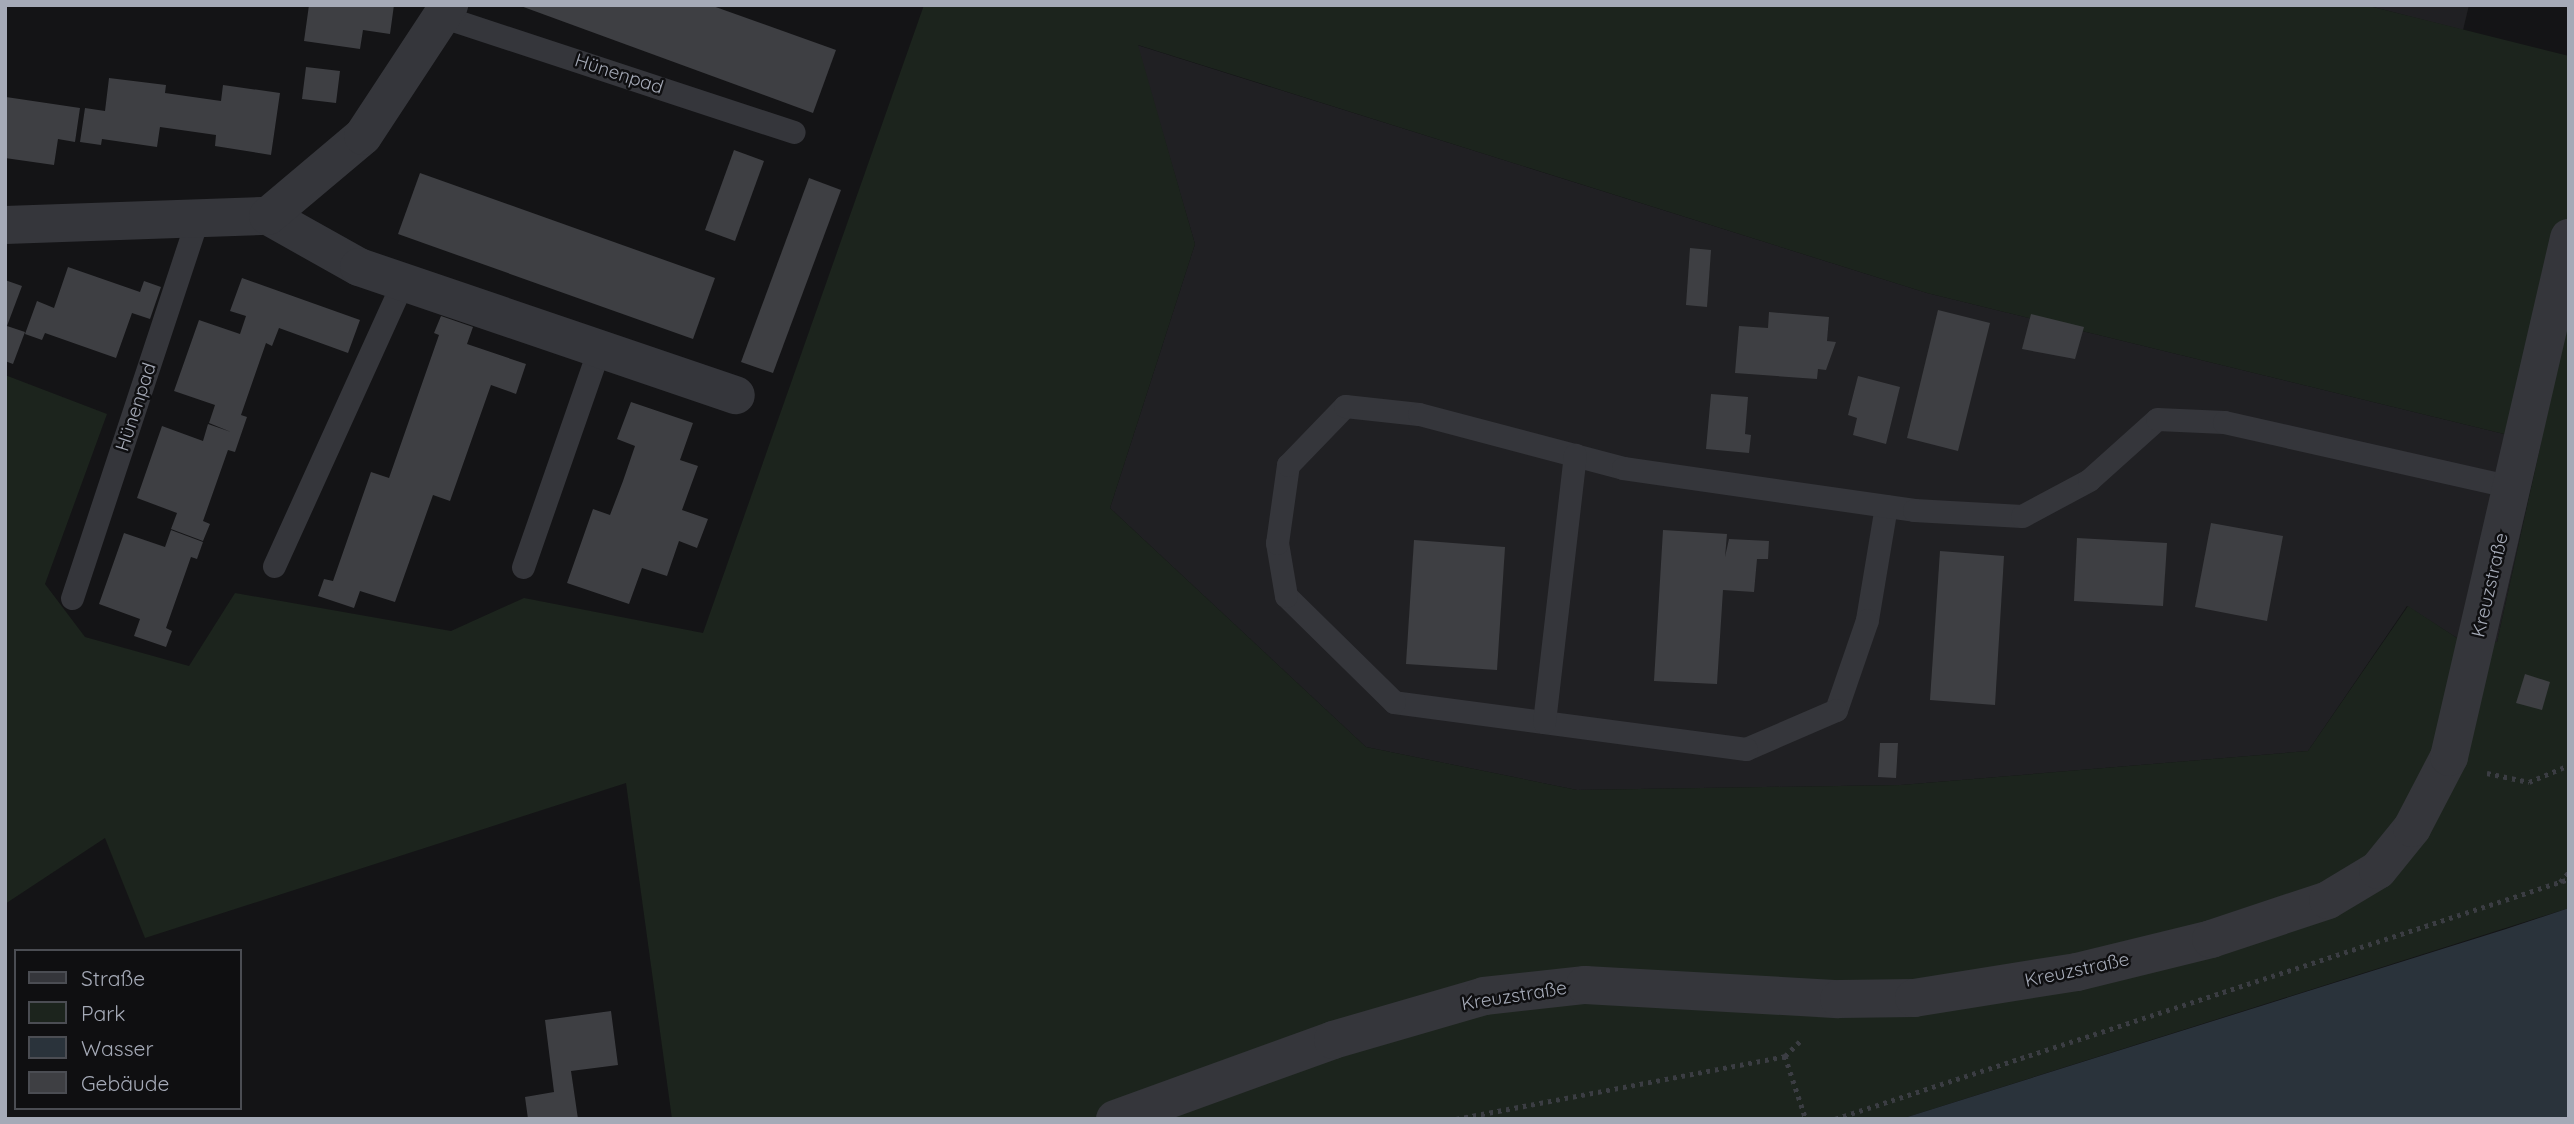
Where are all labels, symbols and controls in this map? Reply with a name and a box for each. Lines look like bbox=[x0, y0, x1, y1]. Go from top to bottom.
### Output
street label: Hünenpad bbox=[572, 49, 666, 99]
street label: Hünenpad bbox=[111, 360, 161, 454]
street label: Kreuzstraße bbox=[2467, 531, 2513, 639]
street label: Kreuzstraße bbox=[2023, 948, 2131, 992]
legend bbox=[14, 949, 242, 1110]
text: Straße bbox=[81, 965, 145, 991]
street label: Kreuzstraße bbox=[1460, 976, 1568, 1016]
text: Park bbox=[81, 1000, 125, 1026]
text: Wasser bbox=[81, 1035, 153, 1061]
text: Gebäude bbox=[81, 1070, 169, 1096]

